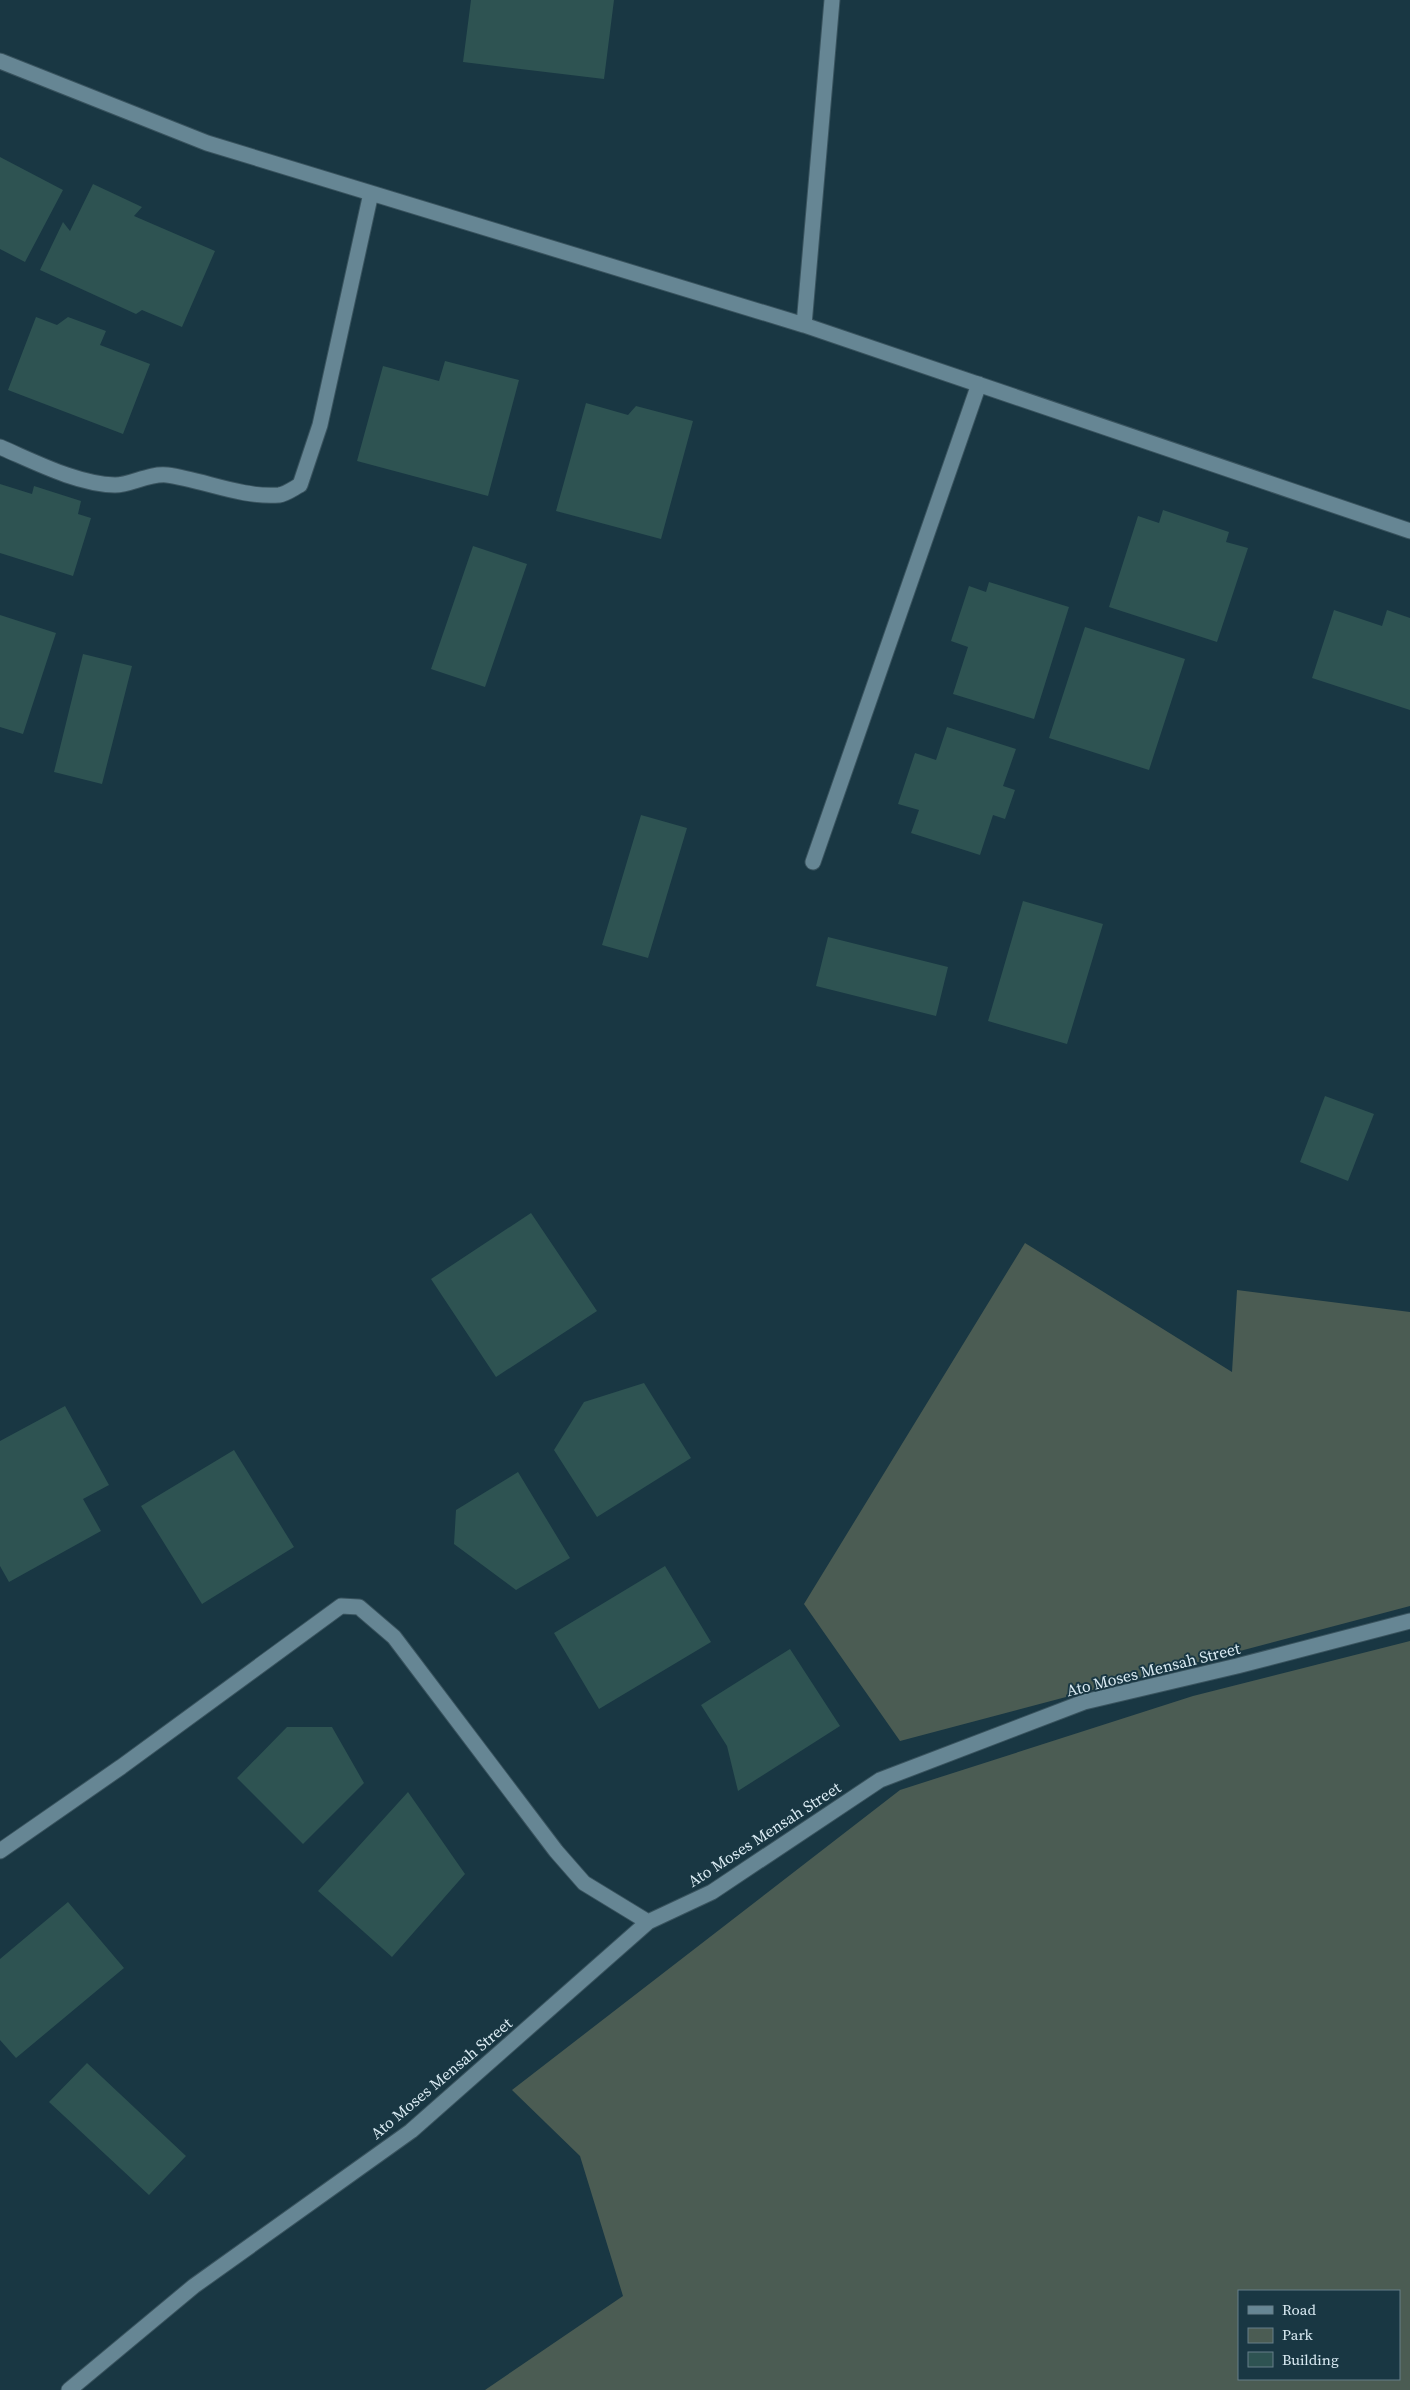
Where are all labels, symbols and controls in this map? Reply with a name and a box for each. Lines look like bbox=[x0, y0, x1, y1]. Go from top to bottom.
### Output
street label: Ato Moses Mensah Street bbox=[1064, 1637, 1243, 1701]
street label: Ato Moses Mensah Street bbox=[683, 1776, 845, 1892]
street label: Ato Moses Mensah Street bbox=[366, 2012, 517, 2144]
legend bbox=[1238, 2290, 1400, 2380]
text: Road bbox=[1282, 2299, 1316, 2320]
text: Park bbox=[1282, 2324, 1314, 2345]
text: Building bbox=[1282, 2349, 1339, 2370]

